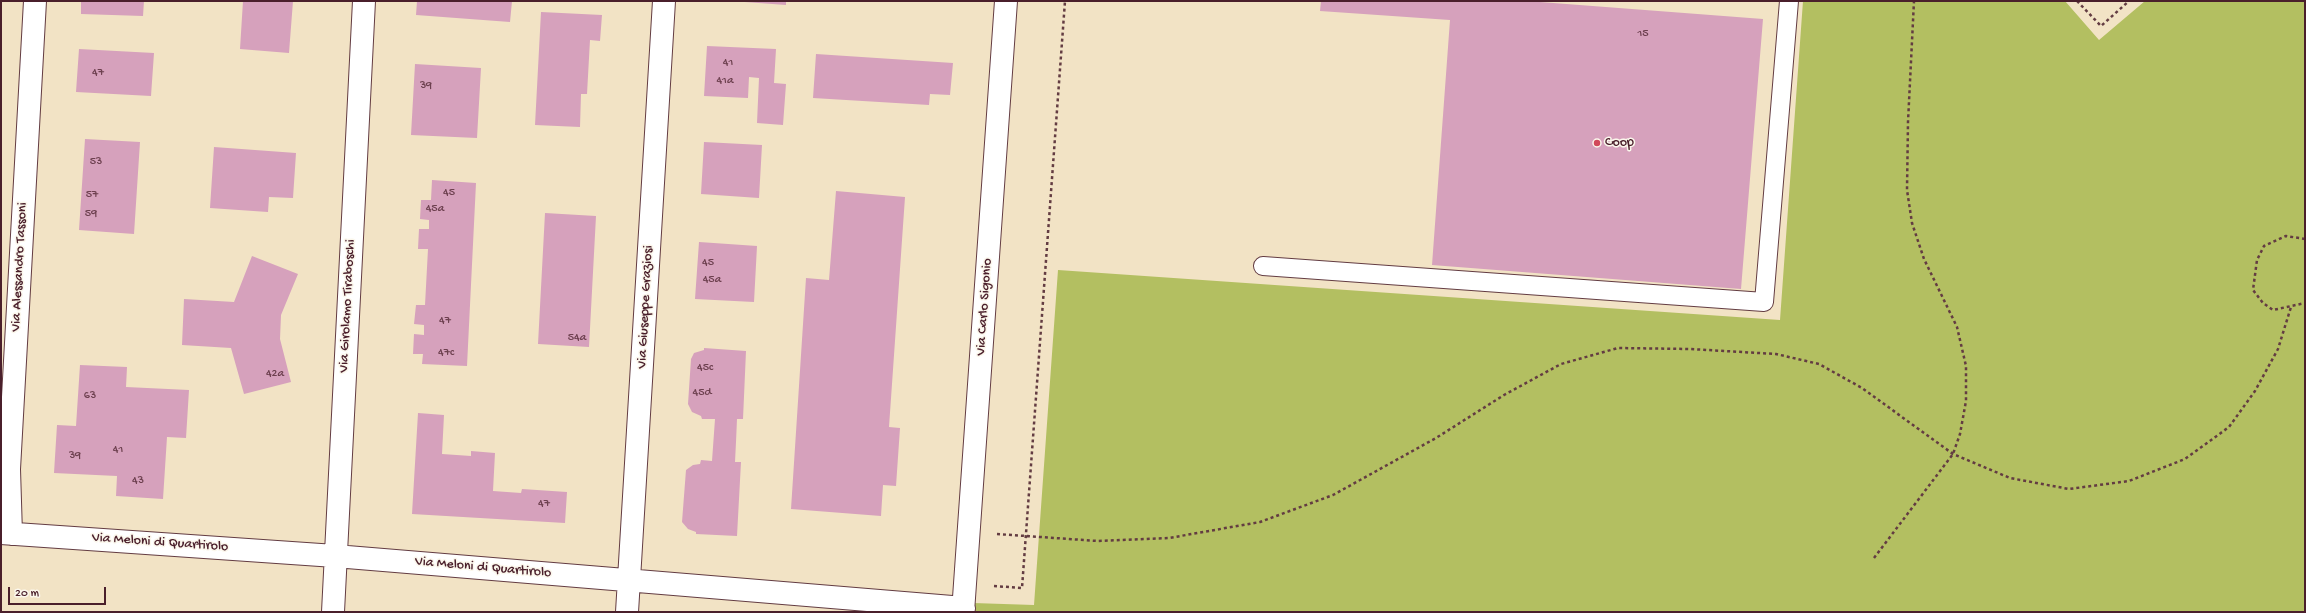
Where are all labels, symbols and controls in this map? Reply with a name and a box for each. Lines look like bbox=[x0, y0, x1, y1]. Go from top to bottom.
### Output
house number: 15 bbox=[1637, 27, 1649, 41]
house number: 41 bbox=[723, 56, 733, 70]
house number: 47 bbox=[92, 66, 104, 80]
house number: 41a bbox=[716, 74, 734, 88]
house number: 39 bbox=[420, 79, 432, 93]
place label: Coop bbox=[1605, 135, 1634, 151]
marker: Coop bbox=[1592, 138, 1602, 148]
house number: 53 bbox=[90, 155, 102, 169]
house number: 45 bbox=[443, 186, 455, 200]
house number: 57 bbox=[86, 188, 98, 202]
street label: Via Alessandro Tassoni bbox=[8, 202, 32, 332]
house number: 45a bbox=[426, 202, 444, 216]
house number: 59 bbox=[85, 207, 97, 221]
street label: Via Girolamo Tiraboschi bbox=[336, 239, 360, 373]
street label: Via Giuseppe Graziosi bbox=[634, 245, 658, 369]
house number: 45 bbox=[702, 256, 714, 270]
street label: Via Carlo Sigonio bbox=[973, 258, 997, 356]
house number: 45a bbox=[703, 273, 721, 287]
house number: 47 bbox=[439, 314, 451, 328]
house number: 54a bbox=[568, 331, 586, 345]
house number: 47c bbox=[438, 346, 454, 360]
house number: 45c bbox=[697, 361, 713, 375]
house number: 42a bbox=[266, 367, 284, 381]
house number: 45d bbox=[692, 386, 712, 400]
house number: 63 bbox=[84, 389, 96, 403]
house number: 41 bbox=[113, 443, 123, 457]
house number: 39 bbox=[69, 449, 81, 463]
house number: 43 bbox=[132, 474, 144, 488]
house number: 47 bbox=[538, 497, 550, 511]
street label: Via Meloni di Quartirolo bbox=[91, 530, 229, 556]
street label: Via Meloni di Quartirolo bbox=[414, 554, 552, 582]
scale bar bbox=[10, 579, 108, 605]
text: 20 m bbox=[15, 587, 39, 601]

